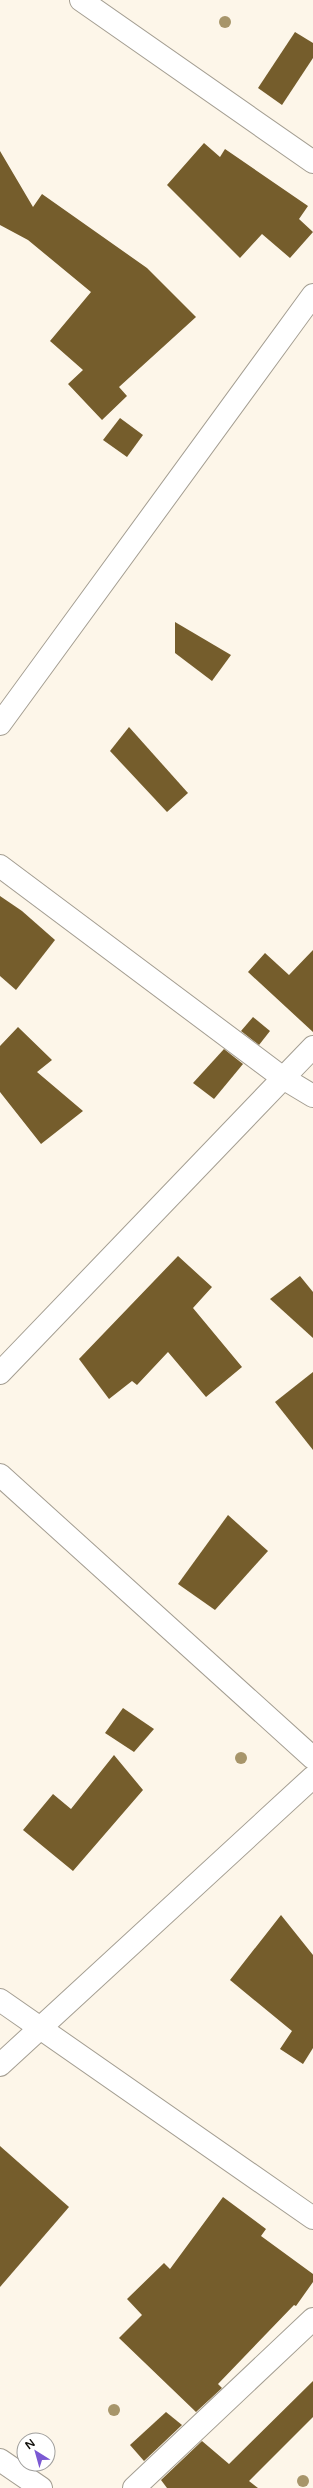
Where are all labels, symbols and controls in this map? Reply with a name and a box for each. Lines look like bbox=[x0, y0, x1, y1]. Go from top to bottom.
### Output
north arrow bbox=[16, 2432, 56, 2472]
text: N bbox=[23, 2437, 38, 2452]

